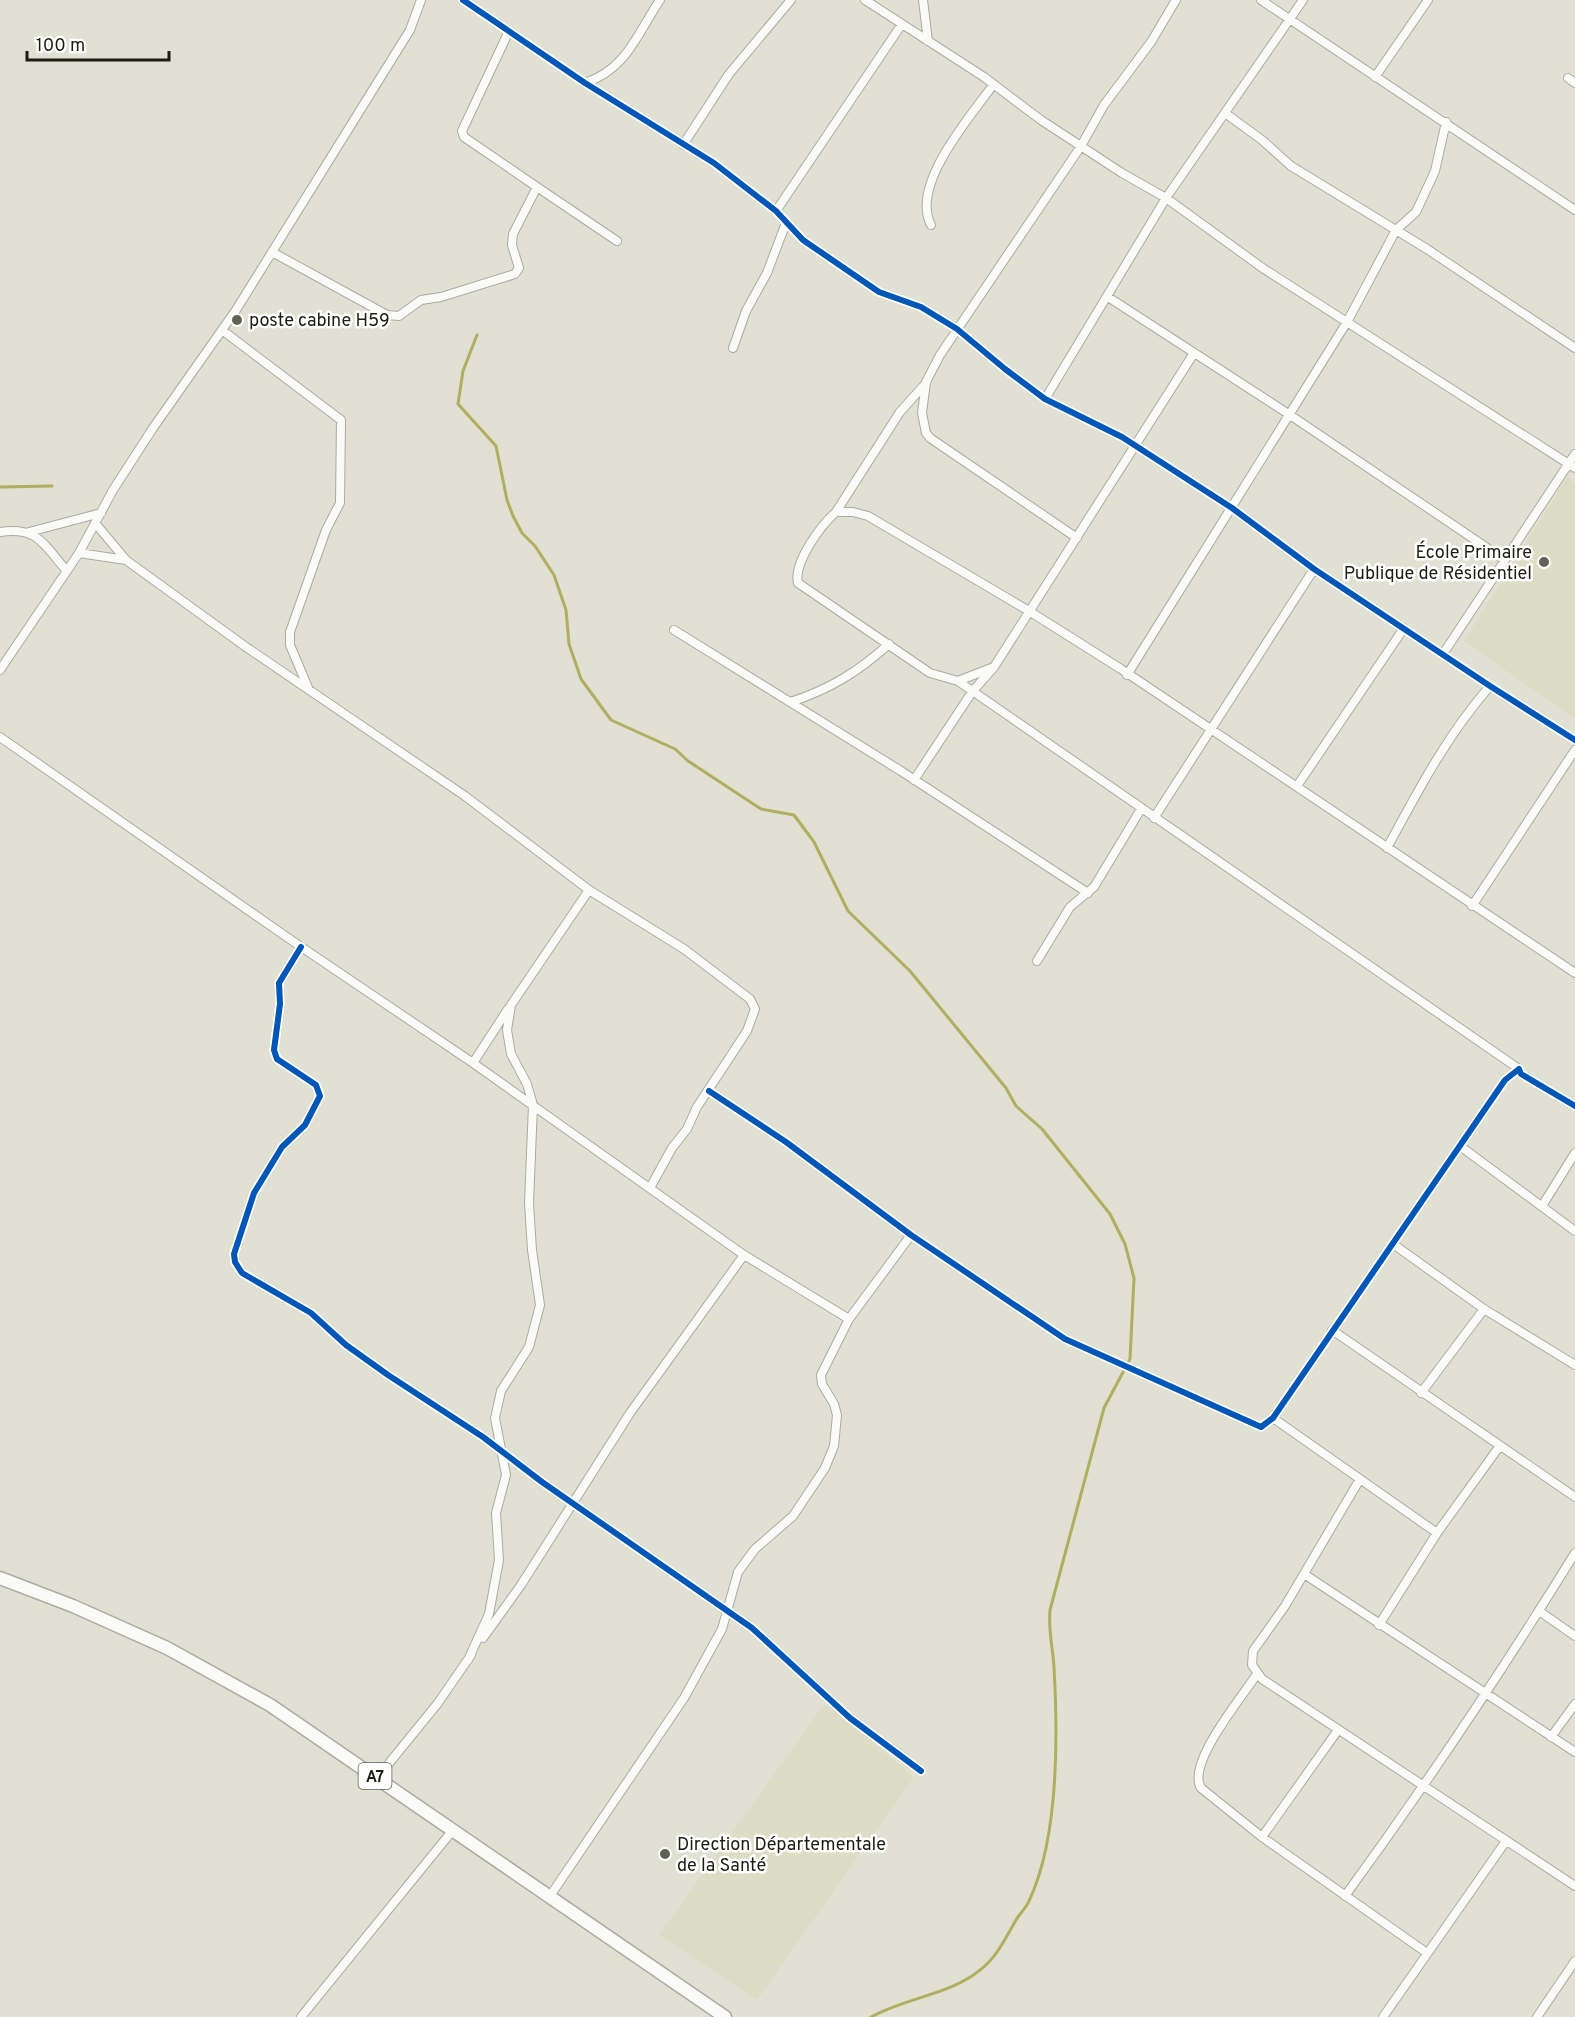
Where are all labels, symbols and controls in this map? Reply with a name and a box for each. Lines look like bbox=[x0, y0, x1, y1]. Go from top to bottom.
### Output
scale bar bbox=[27, 24, 170, 62]
text: 100 m bbox=[36, 35, 85, 58]
place label: poste cabine H59 bbox=[249, 310, 390, 333]
marker: poste cabine H59 bbox=[230, 313, 244, 327]
place label: École Primaire Publique de Résidentiel bbox=[1344, 540, 1532, 586]
marker: École Primaire Publique de Résidentiel bbox=[1537, 555, 1551, 569]
road number: A7 bbox=[358, 1763, 392, 1789]
place label: Direction Départementale de la Santé bbox=[677, 1834, 886, 1878]
marker: Direction Départementale de la Santé bbox=[658, 1847, 672, 1861]

